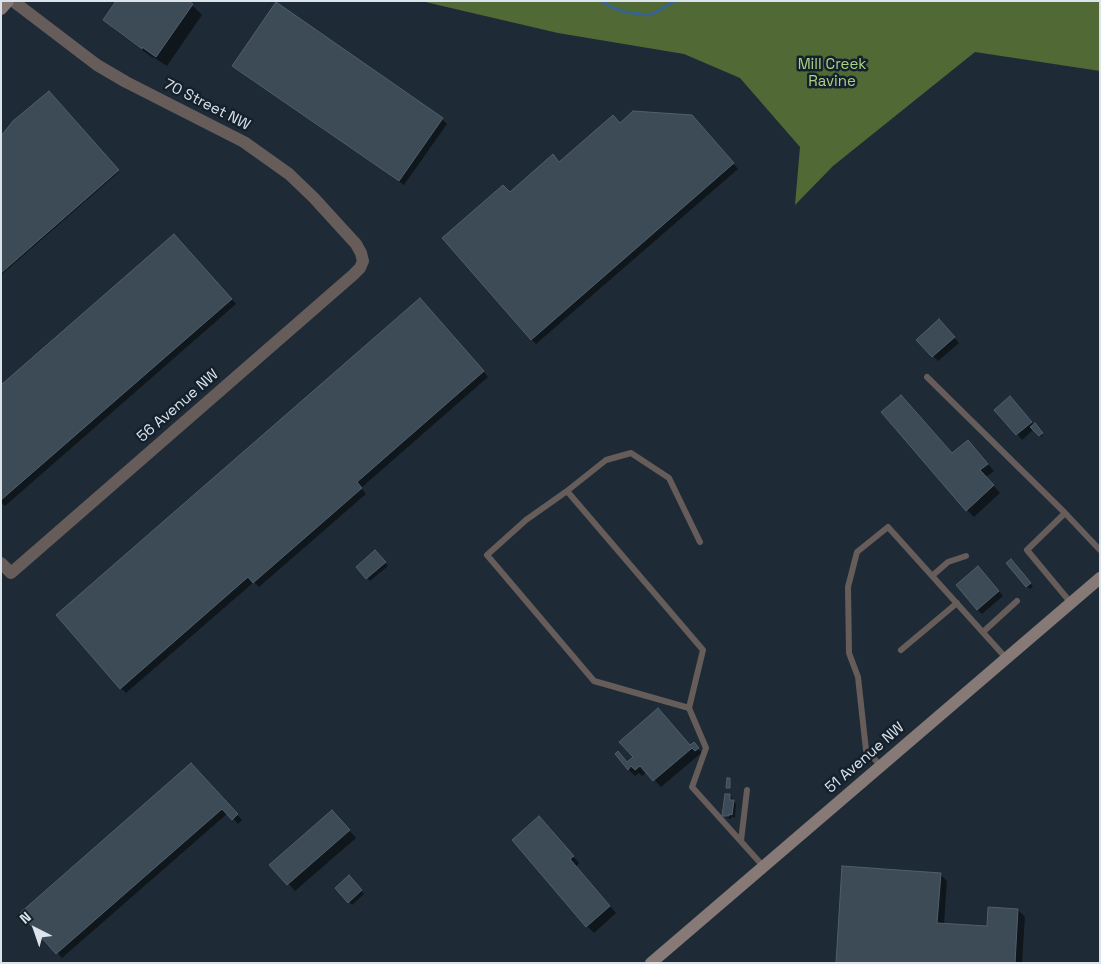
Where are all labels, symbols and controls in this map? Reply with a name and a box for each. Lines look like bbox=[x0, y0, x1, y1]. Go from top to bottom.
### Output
park label: Mill Creek Ravine bbox=[798, 56, 866, 91]
street label: 70 Street NW bbox=[161, 76, 253, 134]
street label: 56 Avenue NW bbox=[134, 366, 222, 446]
street label: 51 Avenue NW bbox=[822, 719, 908, 797]
north arrow bbox=[10, 904, 60, 954]
text: N bbox=[16, 908, 35, 928]

